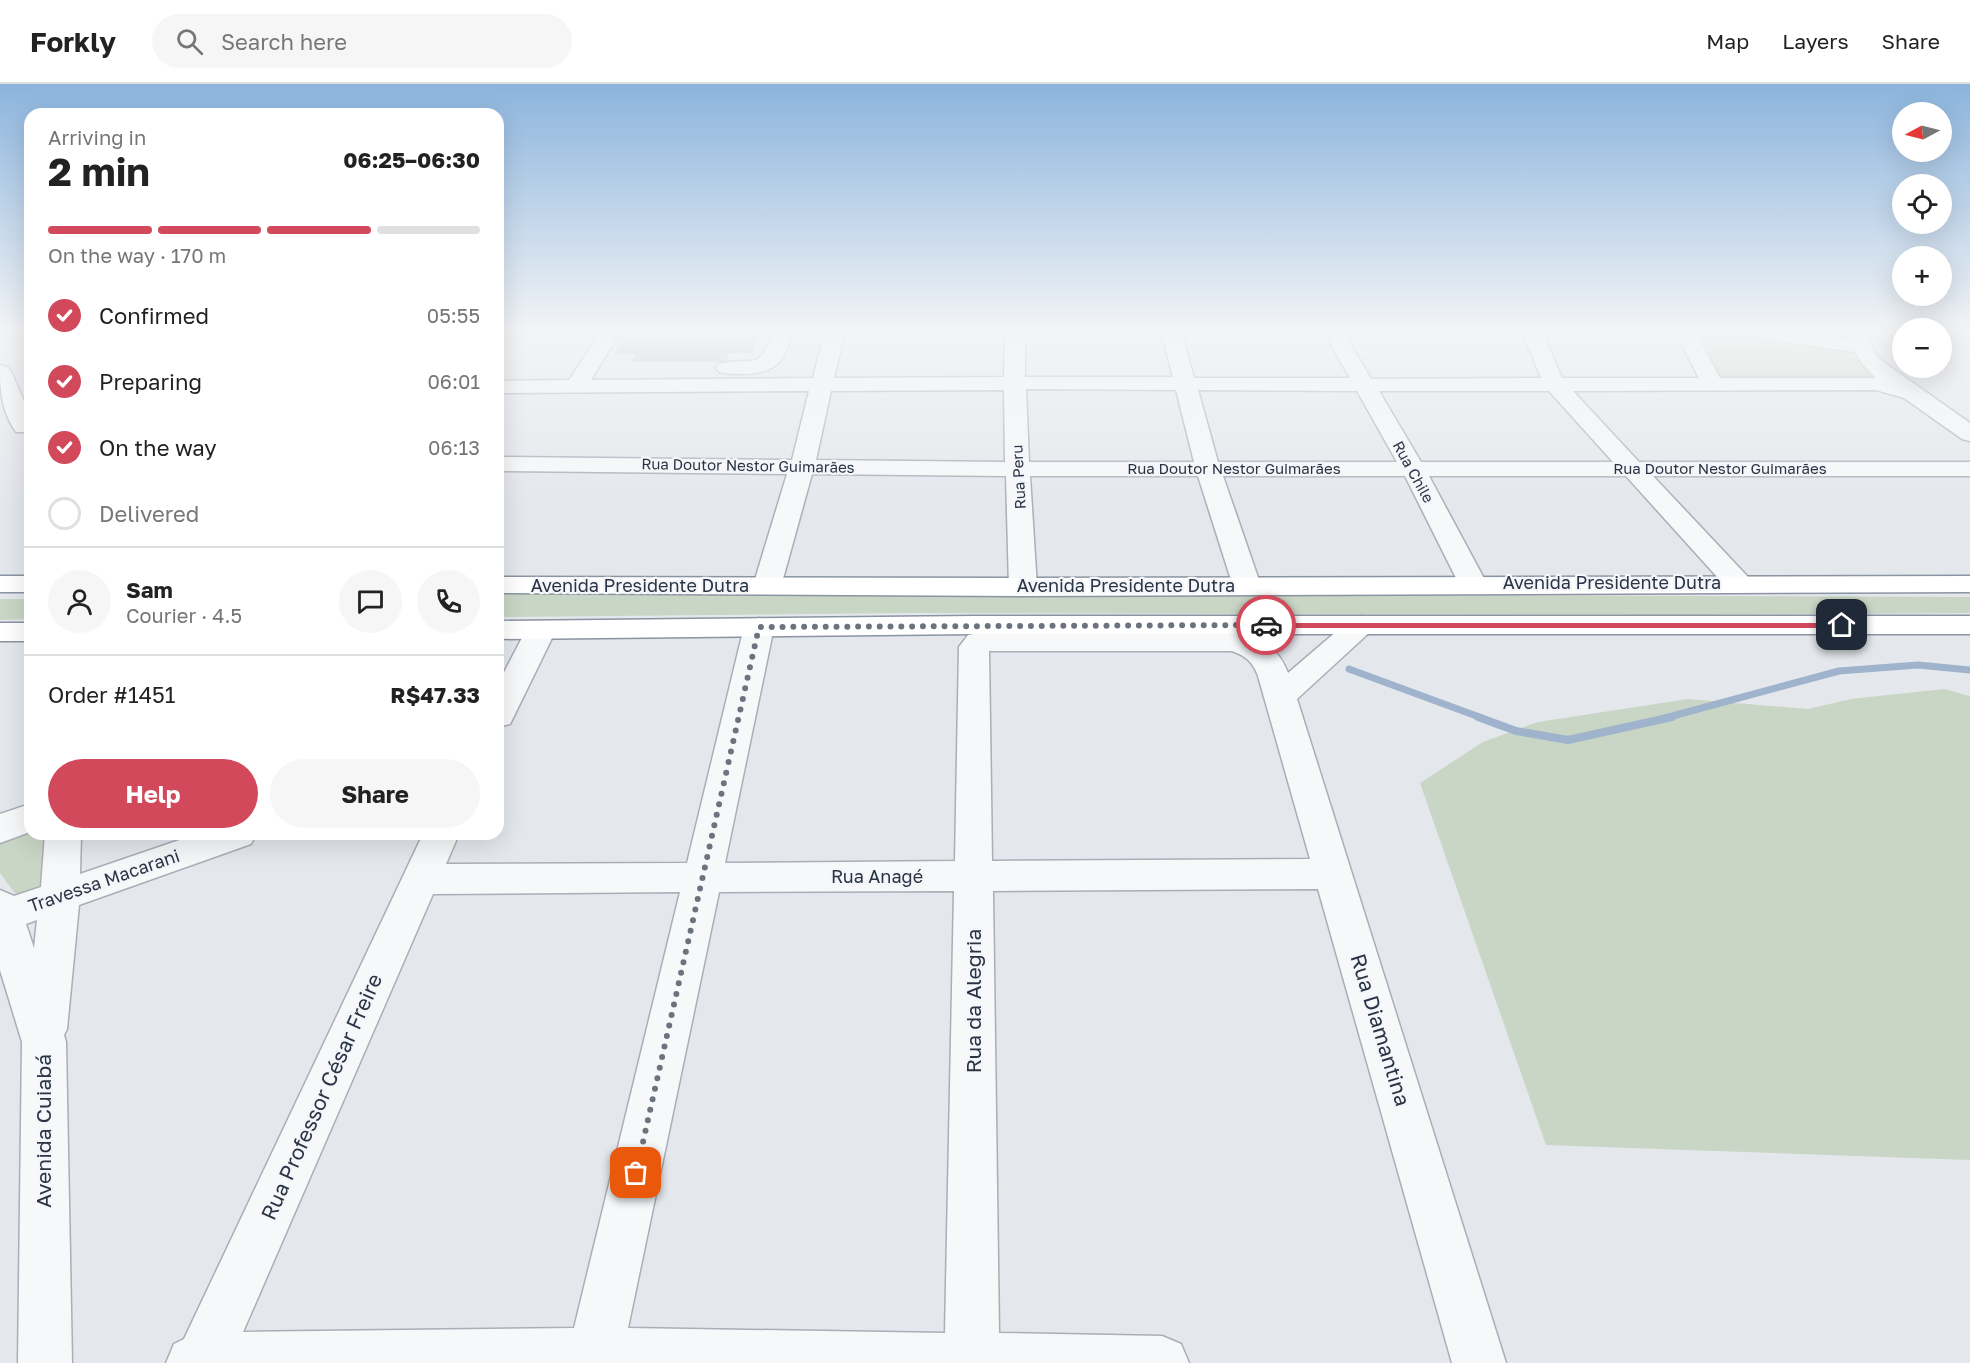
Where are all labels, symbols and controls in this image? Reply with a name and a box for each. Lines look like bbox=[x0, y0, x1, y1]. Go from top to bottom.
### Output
search box bbox=[152, 14, 572, 68]
text: Forkly bbox=[30, 25, 116, 58]
icon: search bbox=[173, 25, 206, 58]
text: Search here bbox=[221, 28, 347, 55]
text: Map bbox=[1706, 28, 1749, 54]
text: Layers bbox=[1782, 28, 1849, 54]
text: Share bbox=[1882, 28, 1940, 54]
north arrow bbox=[1892, 102, 1952, 162]
map controls bbox=[1892, 102, 1952, 378]
text: Arriving in bbox=[48, 125, 146, 149]
text: 06:25–06:30 bbox=[343, 146, 480, 173]
text: 2 min bbox=[48, 148, 150, 195]
button: locate bbox=[1892, 174, 1952, 234]
text: On the way · 170 m bbox=[48, 243, 226, 267]
button: + bbox=[1892, 246, 1952, 306]
icon: check bbox=[48, 299, 81, 332]
text: Confirmed bbox=[99, 302, 209, 329]
text: 05:55 bbox=[427, 303, 480, 327]
button: − bbox=[1892, 318, 1952, 378]
icon: check bbox=[48, 365, 81, 398]
text: Preparing bbox=[99, 368, 202, 395]
text: 06:01 bbox=[427, 369, 480, 393]
icon: check bbox=[48, 431, 81, 464]
text: On the way bbox=[99, 434, 217, 461]
text: 06:13 bbox=[428, 435, 480, 459]
street label: Rua Chile bbox=[1390, 437, 1438, 506]
street label: Rua Peru bbox=[1007, 444, 1029, 510]
street label: Rua Doutor Nestor Guimarães bbox=[641, 454, 855, 476]
street label: Rua Doutor Nestor Guimarães bbox=[1127, 459, 1341, 477]
street label: Rua Doutor Nestor Guimarães bbox=[1613, 459, 1827, 477]
text: Delivered bbox=[99, 500, 199, 527]
button: person bbox=[48, 570, 111, 633]
button: chat bbox=[339, 570, 402, 633]
button: phone bbox=[417, 570, 480, 633]
street label: Avenida Presidente Dutra bbox=[1503, 571, 1721, 593]
street label: Avenida Presidente Dutra bbox=[531, 574, 749, 596]
street label: Avenida Presidente Dutra bbox=[1017, 574, 1235, 596]
text: Sam bbox=[126, 576, 173, 603]
courier bbox=[1236, 595, 1296, 655]
pin bbox=[1816, 599, 1867, 650]
text: Courier · 4.5 bbox=[126, 603, 242, 627]
icon: home bbox=[1825, 608, 1858, 641]
icon: car bbox=[1250, 609, 1283, 642]
text: Order #1451 bbox=[48, 681, 176, 708]
text: R$47.33 bbox=[390, 681, 480, 708]
button: Help bbox=[48, 759, 258, 828]
button: Share bbox=[270, 759, 480, 828]
street label: Travessa Macarani bbox=[25, 844, 182, 916]
street label: Rua Anagé bbox=[831, 865, 923, 887]
street label: Rua da Alegria bbox=[960, 929, 986, 1073]
street label: Rua Diamantina bbox=[1345, 950, 1416, 1109]
street label: Rua Professor César Freire bbox=[255, 969, 387, 1224]
street label: Avenida Cuiabá bbox=[30, 1054, 56, 1208]
pin bbox=[610, 1147, 661, 1198]
icon: bag bbox=[619, 1156, 652, 1189]

